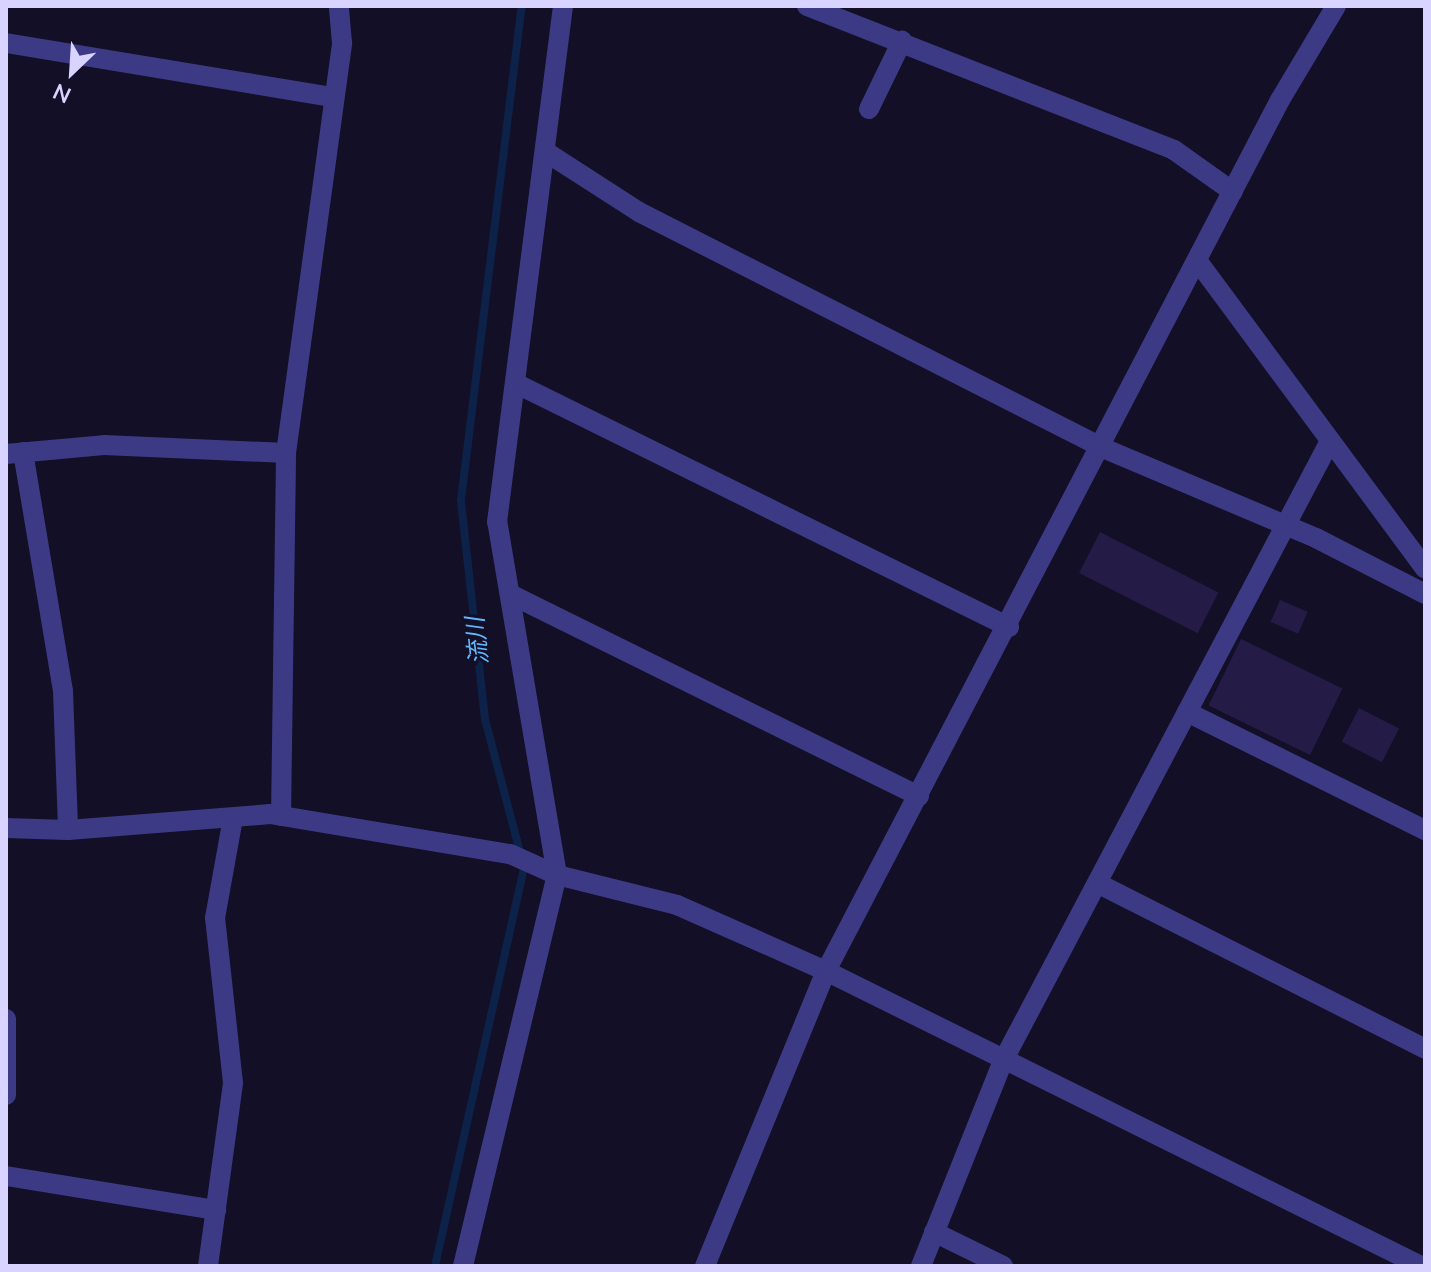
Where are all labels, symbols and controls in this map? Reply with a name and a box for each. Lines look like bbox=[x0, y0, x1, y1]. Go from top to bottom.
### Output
north arrow bbox=[32, 32, 112, 112]
text: N bbox=[48, 78, 75, 110]
water label: 流川 bbox=[460, 616, 494, 666]

